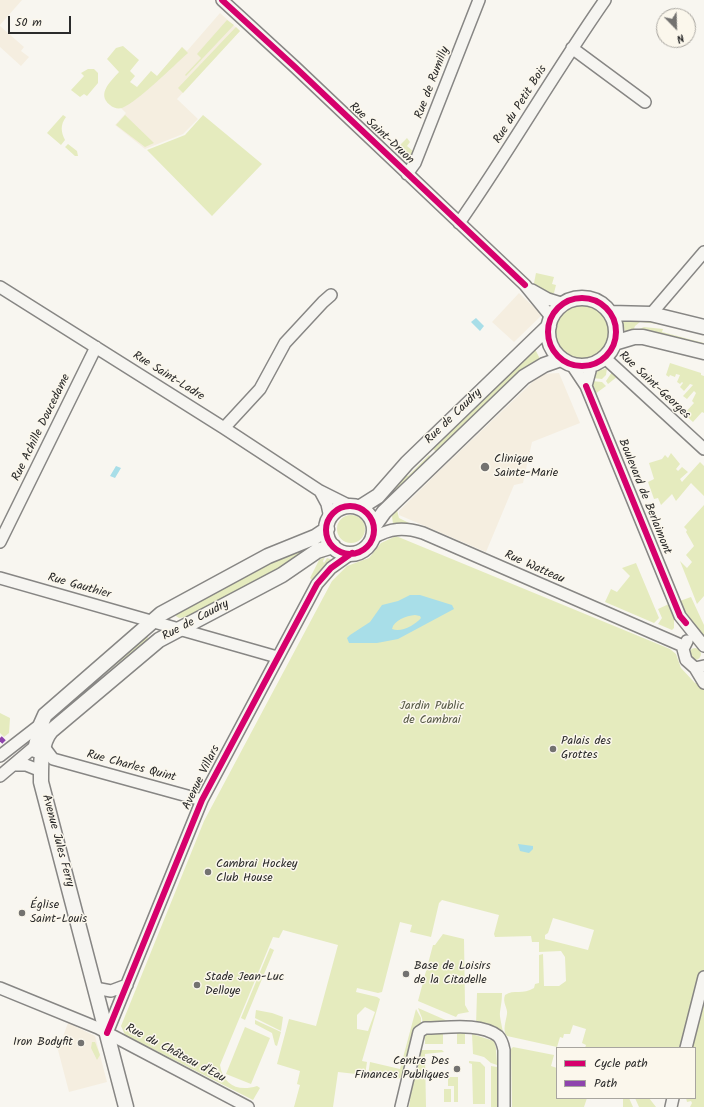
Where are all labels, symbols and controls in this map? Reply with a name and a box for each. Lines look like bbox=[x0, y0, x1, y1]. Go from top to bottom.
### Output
scale bar bbox=[10, 8, 73, 34]
north arrow bbox=[656, 8, 696, 48]
text: 50 m bbox=[15, 13, 42, 32]
text: N bbox=[674, 28, 687, 48]
street label: Rue de Rumilly bbox=[413, 45, 453, 121]
street label: Rue du Petit Bois bbox=[491, 63, 551, 147]
street label: Rue Saint-Druon bbox=[345, 100, 417, 168]
street label: Rue Saint-Ladre bbox=[129, 349, 207, 405]
street label: Rue Saint-Georges bbox=[615, 349, 693, 423]
street label: Rue Achille Doucedame bbox=[10, 372, 74, 484]
street label: Rue de Caudry bbox=[423, 386, 485, 448]
street label: Boulevard de Berlaimont bbox=[614, 437, 674, 557]
place label: Clinique Sainte-Marie bbox=[494, 453, 558, 481]
marker: Clinique Sainte-Marie bbox=[479, 461, 491, 473]
street label: Rue Watteau bbox=[502, 548, 566, 588]
street label: Rue Gauthier bbox=[46, 571, 112, 603]
street label: Rue de Caudry bbox=[160, 597, 232, 645]
park label: Jardin Public de Cambrai bbox=[400, 700, 464, 728]
place label: Palais des Grottes bbox=[561, 735, 611, 763]
street label: Avenue Villars bbox=[180, 743, 224, 813]
marker: Palais des Grottes bbox=[548, 744, 558, 754]
street label: Rue Charles Quint bbox=[85, 748, 177, 786]
street label: Avenue Jules Ferry bbox=[38, 793, 76, 889]
place label: Cambrai Hockey Club House bbox=[216, 858, 297, 886]
marker: Cambrai Hockey Club House bbox=[203, 867, 213, 877]
place label: Église Saint-Louis bbox=[30, 899, 87, 927]
marker: Église Saint-Louis bbox=[17, 908, 27, 918]
place label: Base de Loisirs de la Citadelle bbox=[414, 960, 491, 988]
marker: Base de Loisirs de la Citadelle bbox=[401, 969, 411, 979]
place label: Stade Jean-Luc Delloye bbox=[205, 971, 284, 999]
marker: Stade Jean-Luc Delloye bbox=[192, 980, 202, 990]
street label: Rue du Château d'Eau bbox=[123, 1022, 227, 1086]
place label: Iron Bodyfit bbox=[13, 1036, 73, 1050]
marker: Iron Bodyfit bbox=[76, 1038, 86, 1048]
legend bbox=[556, 1047, 696, 1099]
text: Cycle path bbox=[594, 1054, 648, 1073]
place label: Centre Des Finances Publiques bbox=[354, 1055, 449, 1083]
marker: Centre Des Finances Publiques bbox=[452, 1064, 462, 1074]
text: Path bbox=[594, 1074, 617, 1093]

